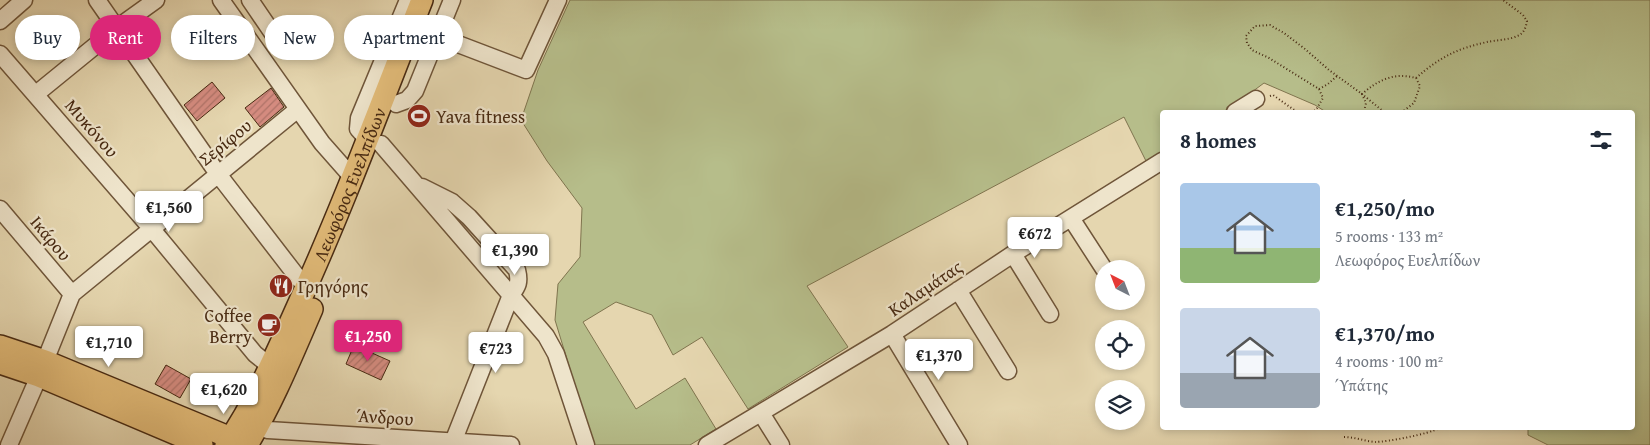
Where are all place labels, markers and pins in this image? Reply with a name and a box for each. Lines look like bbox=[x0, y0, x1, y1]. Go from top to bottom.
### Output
sports icon: Yava fitness bbox=[406, 103, 432, 129]
place label: Yava fitness bbox=[436, 103, 525, 130]
pin: €1,560 bbox=[128, 190, 210, 233]
pin: €672 bbox=[1005, 216, 1065, 259]
pin: €1,390 bbox=[474, 234, 556, 276]
restaurant icon: Γρηγόρης bbox=[268, 273, 294, 299]
place label: Γρηγόρης bbox=[298, 273, 368, 300]
place label: Coffee Berry bbox=[205, 302, 252, 350]
cafe icon: Coffee Berry bbox=[256, 312, 282, 338]
pin: €1,250 bbox=[327, 320, 409, 362]
pin: €1,710 bbox=[68, 326, 150, 368]
pin: €723 bbox=[466, 332, 526, 374]
pin: €1,370 bbox=[898, 338, 980, 381]
pin: €1,620 bbox=[183, 372, 265, 415]

